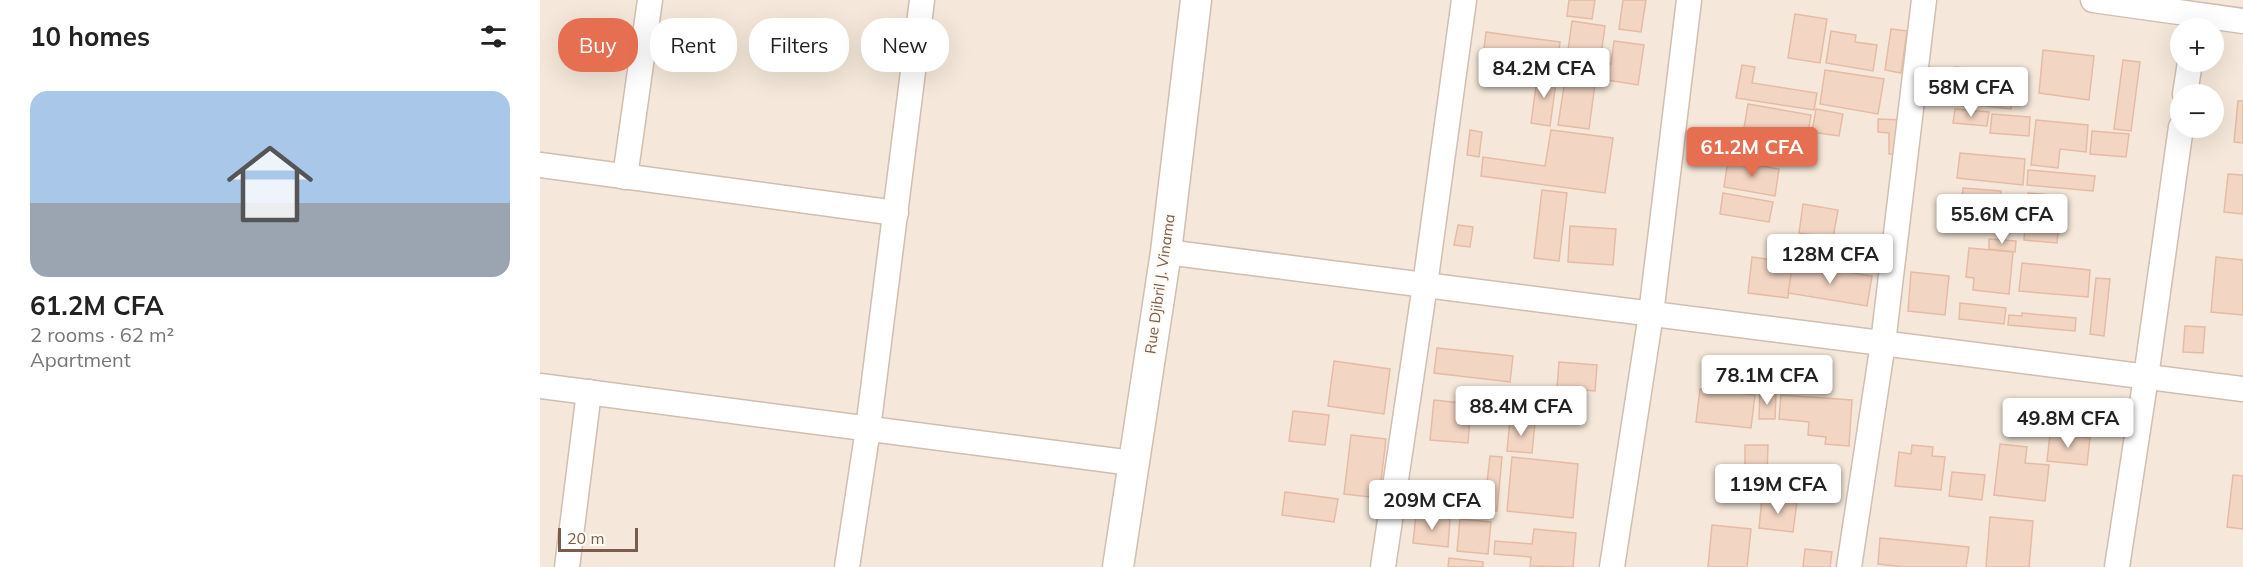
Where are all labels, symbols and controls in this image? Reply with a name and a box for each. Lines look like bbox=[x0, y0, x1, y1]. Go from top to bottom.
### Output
chip: Buy bbox=[558, 18, 638, 72]
chip: Rent bbox=[650, 18, 737, 72]
chip: Filters bbox=[749, 18, 849, 72]
chip: New bbox=[861, 18, 949, 72]
map controls bbox=[2170, 18, 2224, 138]
button: + bbox=[2170, 18, 2224, 72]
text: 10 homes bbox=[30, 20, 150, 53]
icon: filters bbox=[477, 20, 510, 53]
pin: 84.2M CFA bbox=[1475, 48, 1613, 99]
text: 84.2M CFA bbox=[1493, 55, 1595, 80]
pin: 58M CFA bbox=[1916, 67, 2026, 118]
text: 58M CFA bbox=[1928, 74, 2014, 99]
button: − bbox=[2170, 84, 2224, 138]
pin: 61.2M CFA bbox=[1683, 127, 1821, 178]
icon: home bbox=[216, 130, 324, 238]
text: 61.2M CFA bbox=[1701, 134, 1803, 159]
pin: 55.6M CFA bbox=[1933, 194, 2071, 245]
text: 55.6M CFA bbox=[1951, 201, 2053, 226]
street label: Rue Djibril J. Vinama bbox=[1140, 213, 1179, 355]
pin: 128M CFA bbox=[1768, 234, 1892, 285]
text: 128M CFA bbox=[1781, 241, 1879, 266]
text: 61.2M CFA bbox=[30, 289, 164, 322]
text: 2 rooms · 62 m² bbox=[30, 322, 174, 347]
text: Apartment bbox=[30, 347, 131, 372]
pin: 78.1M CFA bbox=[1698, 355, 1836, 406]
text: 78.1M CFA bbox=[1716, 362, 1818, 387]
pin: 88.4M CFA bbox=[1452, 386, 1590, 437]
text: 88.4M CFA bbox=[1470, 393, 1572, 418]
pin: 49.8M CFA bbox=[1999, 398, 2137, 449]
text: 49.8M CFA bbox=[2017, 405, 2119, 430]
pin: 119M CFA bbox=[1716, 464, 1840, 515]
text: 119M CFA bbox=[1729, 471, 1827, 496]
pin: 209M CFA bbox=[1370, 480, 1494, 531]
text: 209M CFA bbox=[1383, 487, 1481, 512]
scale bar bbox=[558, 525, 638, 552]
text: 20 m bbox=[567, 528, 604, 548]

